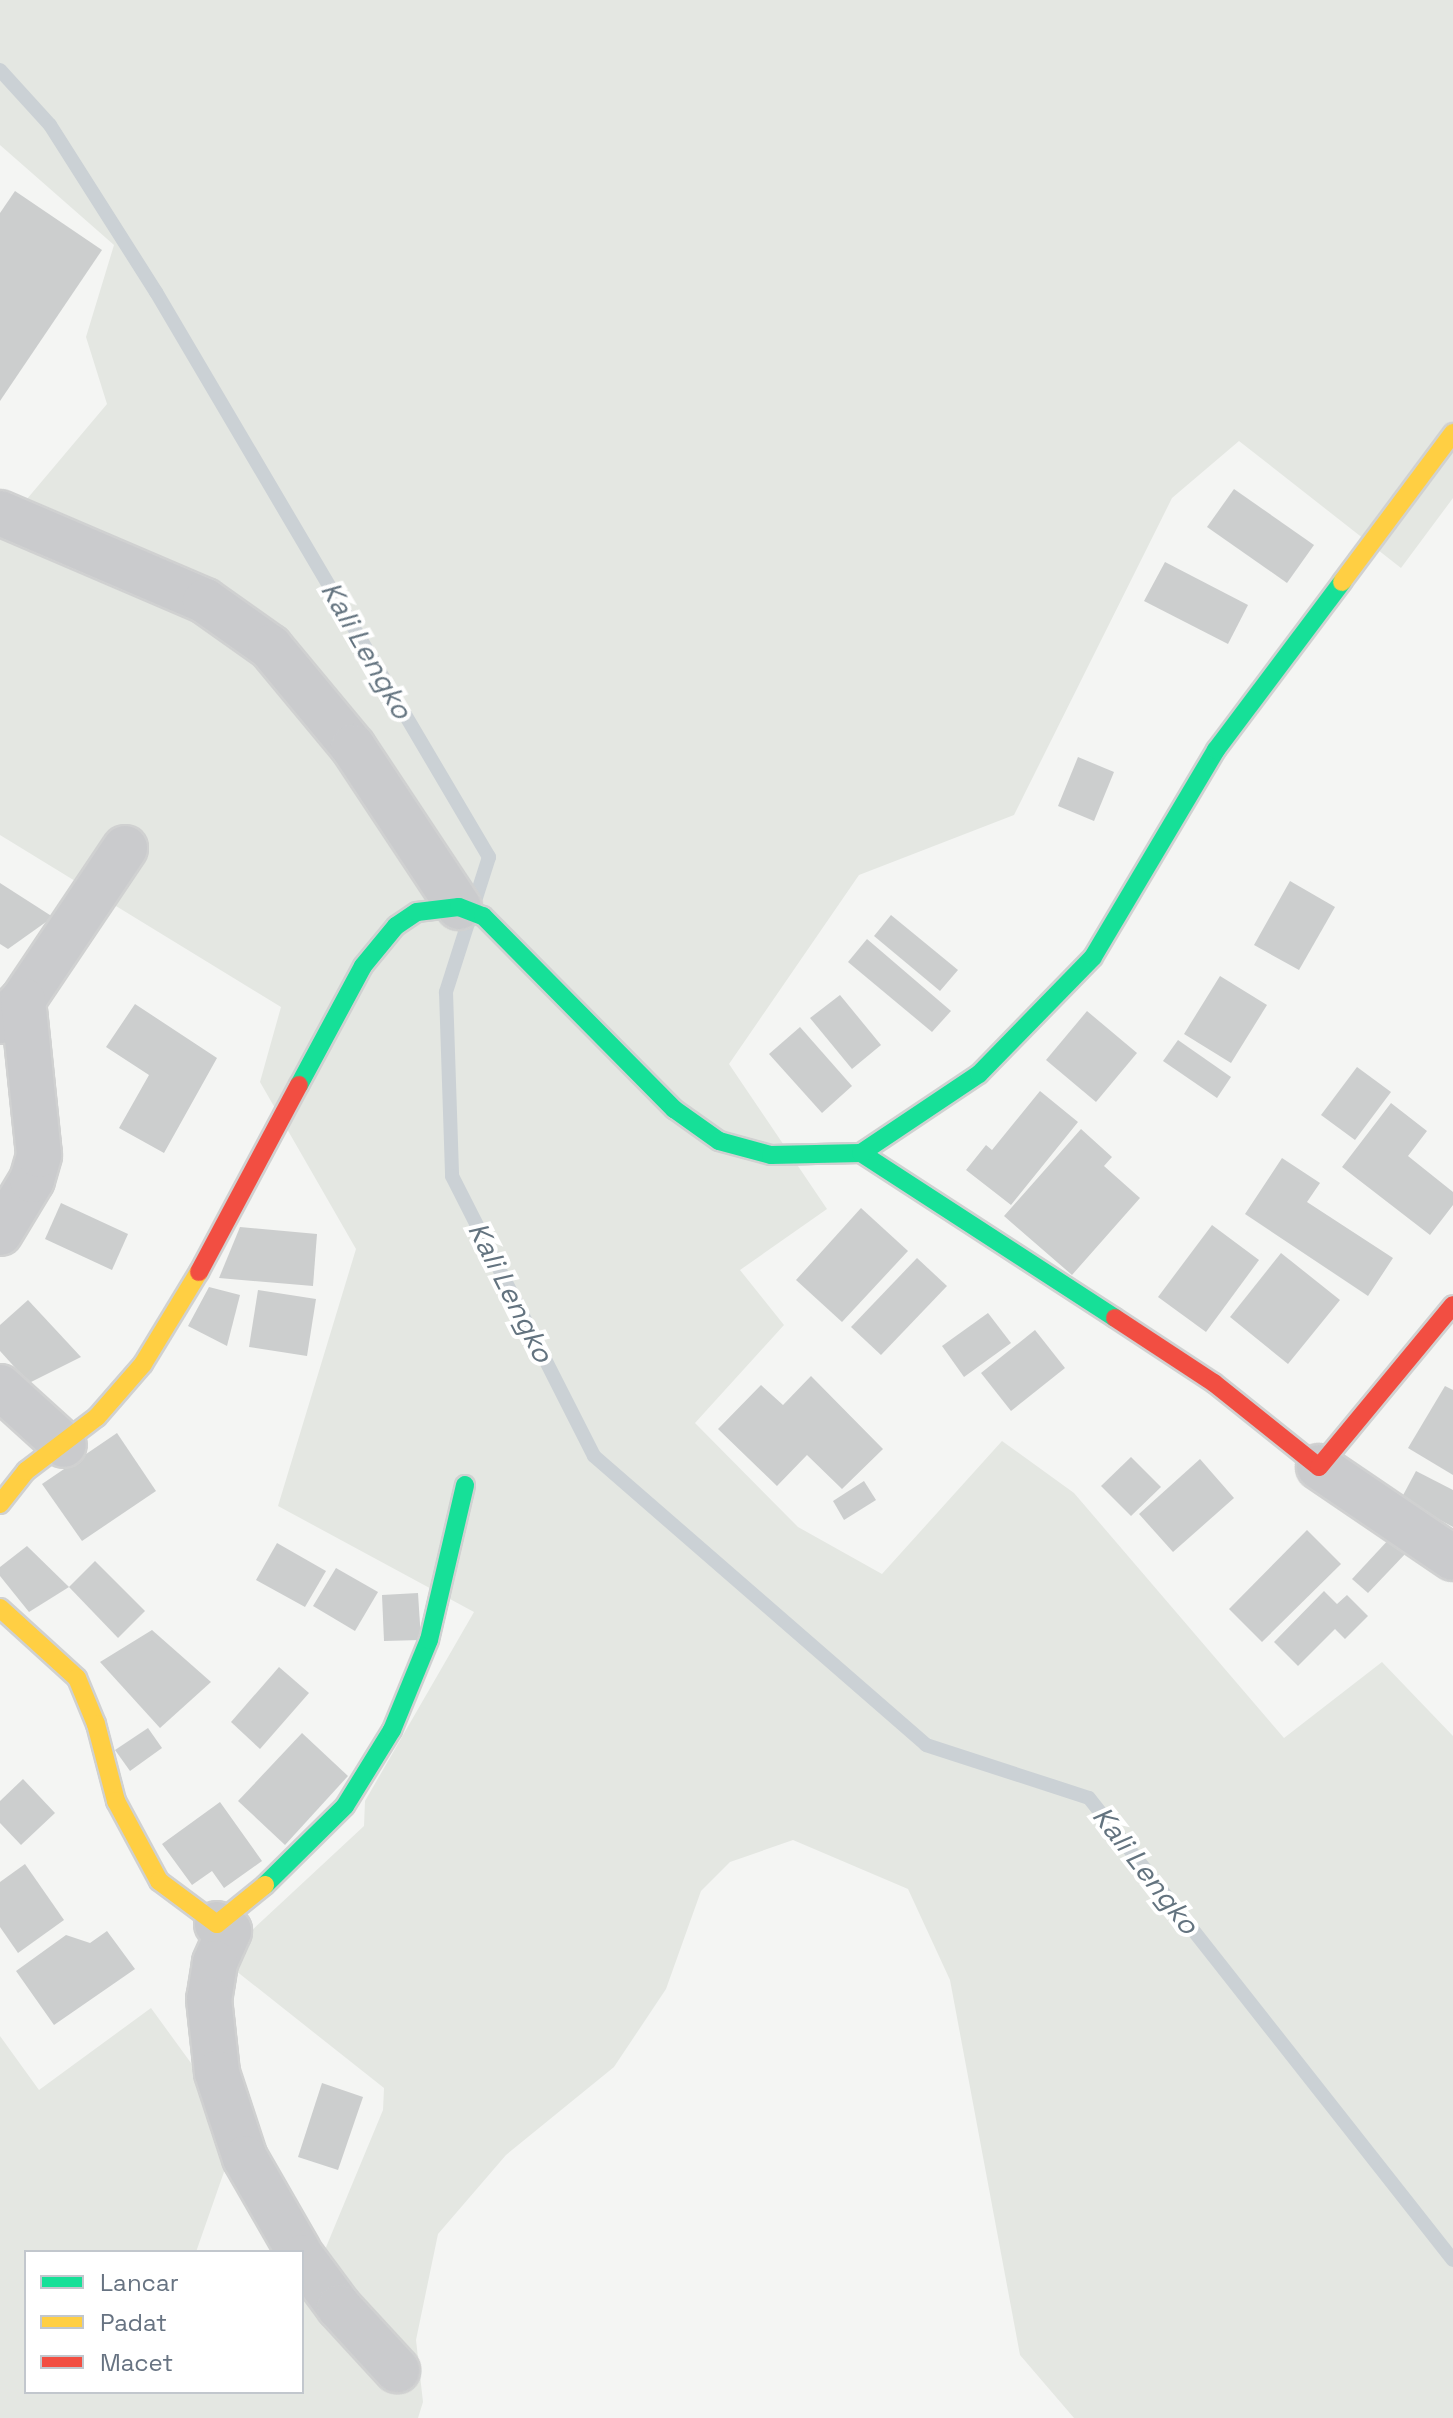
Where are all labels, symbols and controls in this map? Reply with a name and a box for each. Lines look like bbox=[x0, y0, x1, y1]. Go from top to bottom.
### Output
water label: Kali Lengko bbox=[314, 576, 420, 724]
water label: Kali Lengko bbox=[461, 1216, 561, 1368]
water label: Kali Lengko bbox=[1086, 1800, 1206, 1940]
legend bbox=[24, 2250, 304, 2394]
text: Lancar bbox=[100, 2267, 179, 2298]
text: Padat bbox=[100, 2307, 167, 2338]
text: Macet bbox=[100, 2347, 173, 2378]

